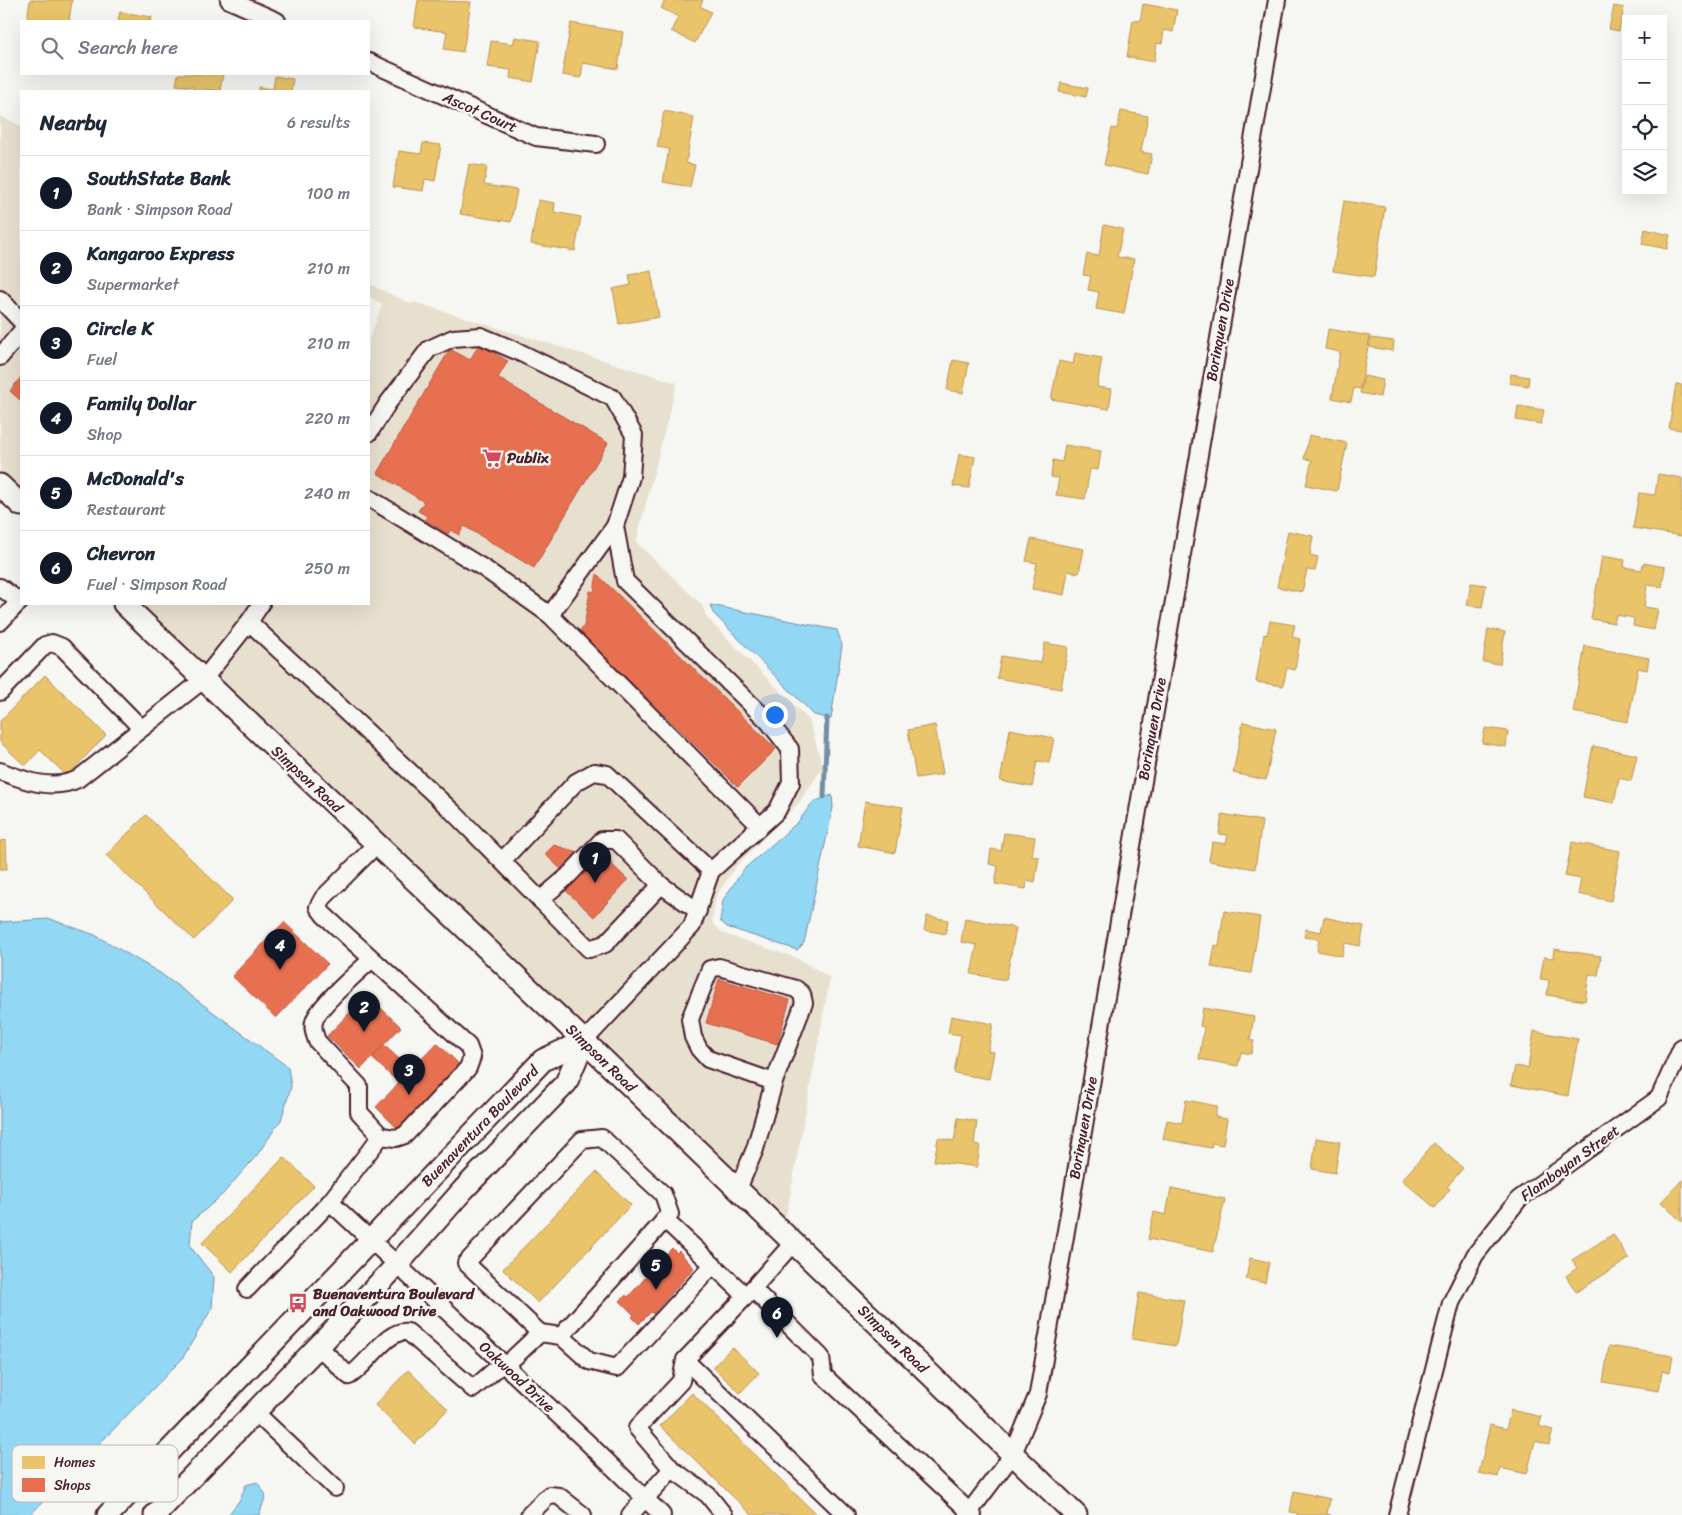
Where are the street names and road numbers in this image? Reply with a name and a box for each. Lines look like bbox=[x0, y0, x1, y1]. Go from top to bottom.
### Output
street label: Ascot Court bbox=[437, 84, 522, 140]
street label: Borinquen Drive bbox=[1198, 277, 1242, 383]
street label: Borinquen Drive bbox=[1130, 676, 1174, 782]
street label: Simpson Road bbox=[265, 739, 350, 820]
street label: Simpson Road bbox=[559, 1017, 643, 1100]
street label: Buenaventura Boulevard bbox=[415, 1058, 546, 1193]
street label: Borinquen Drive bbox=[1061, 1075, 1105, 1181]
street label: Flamboyan Street bbox=[1515, 1118, 1626, 1208]
street label: Simpson Road bbox=[851, 1298, 935, 1381]
street label: Oakwood Drive bbox=[473, 1335, 561, 1420]

